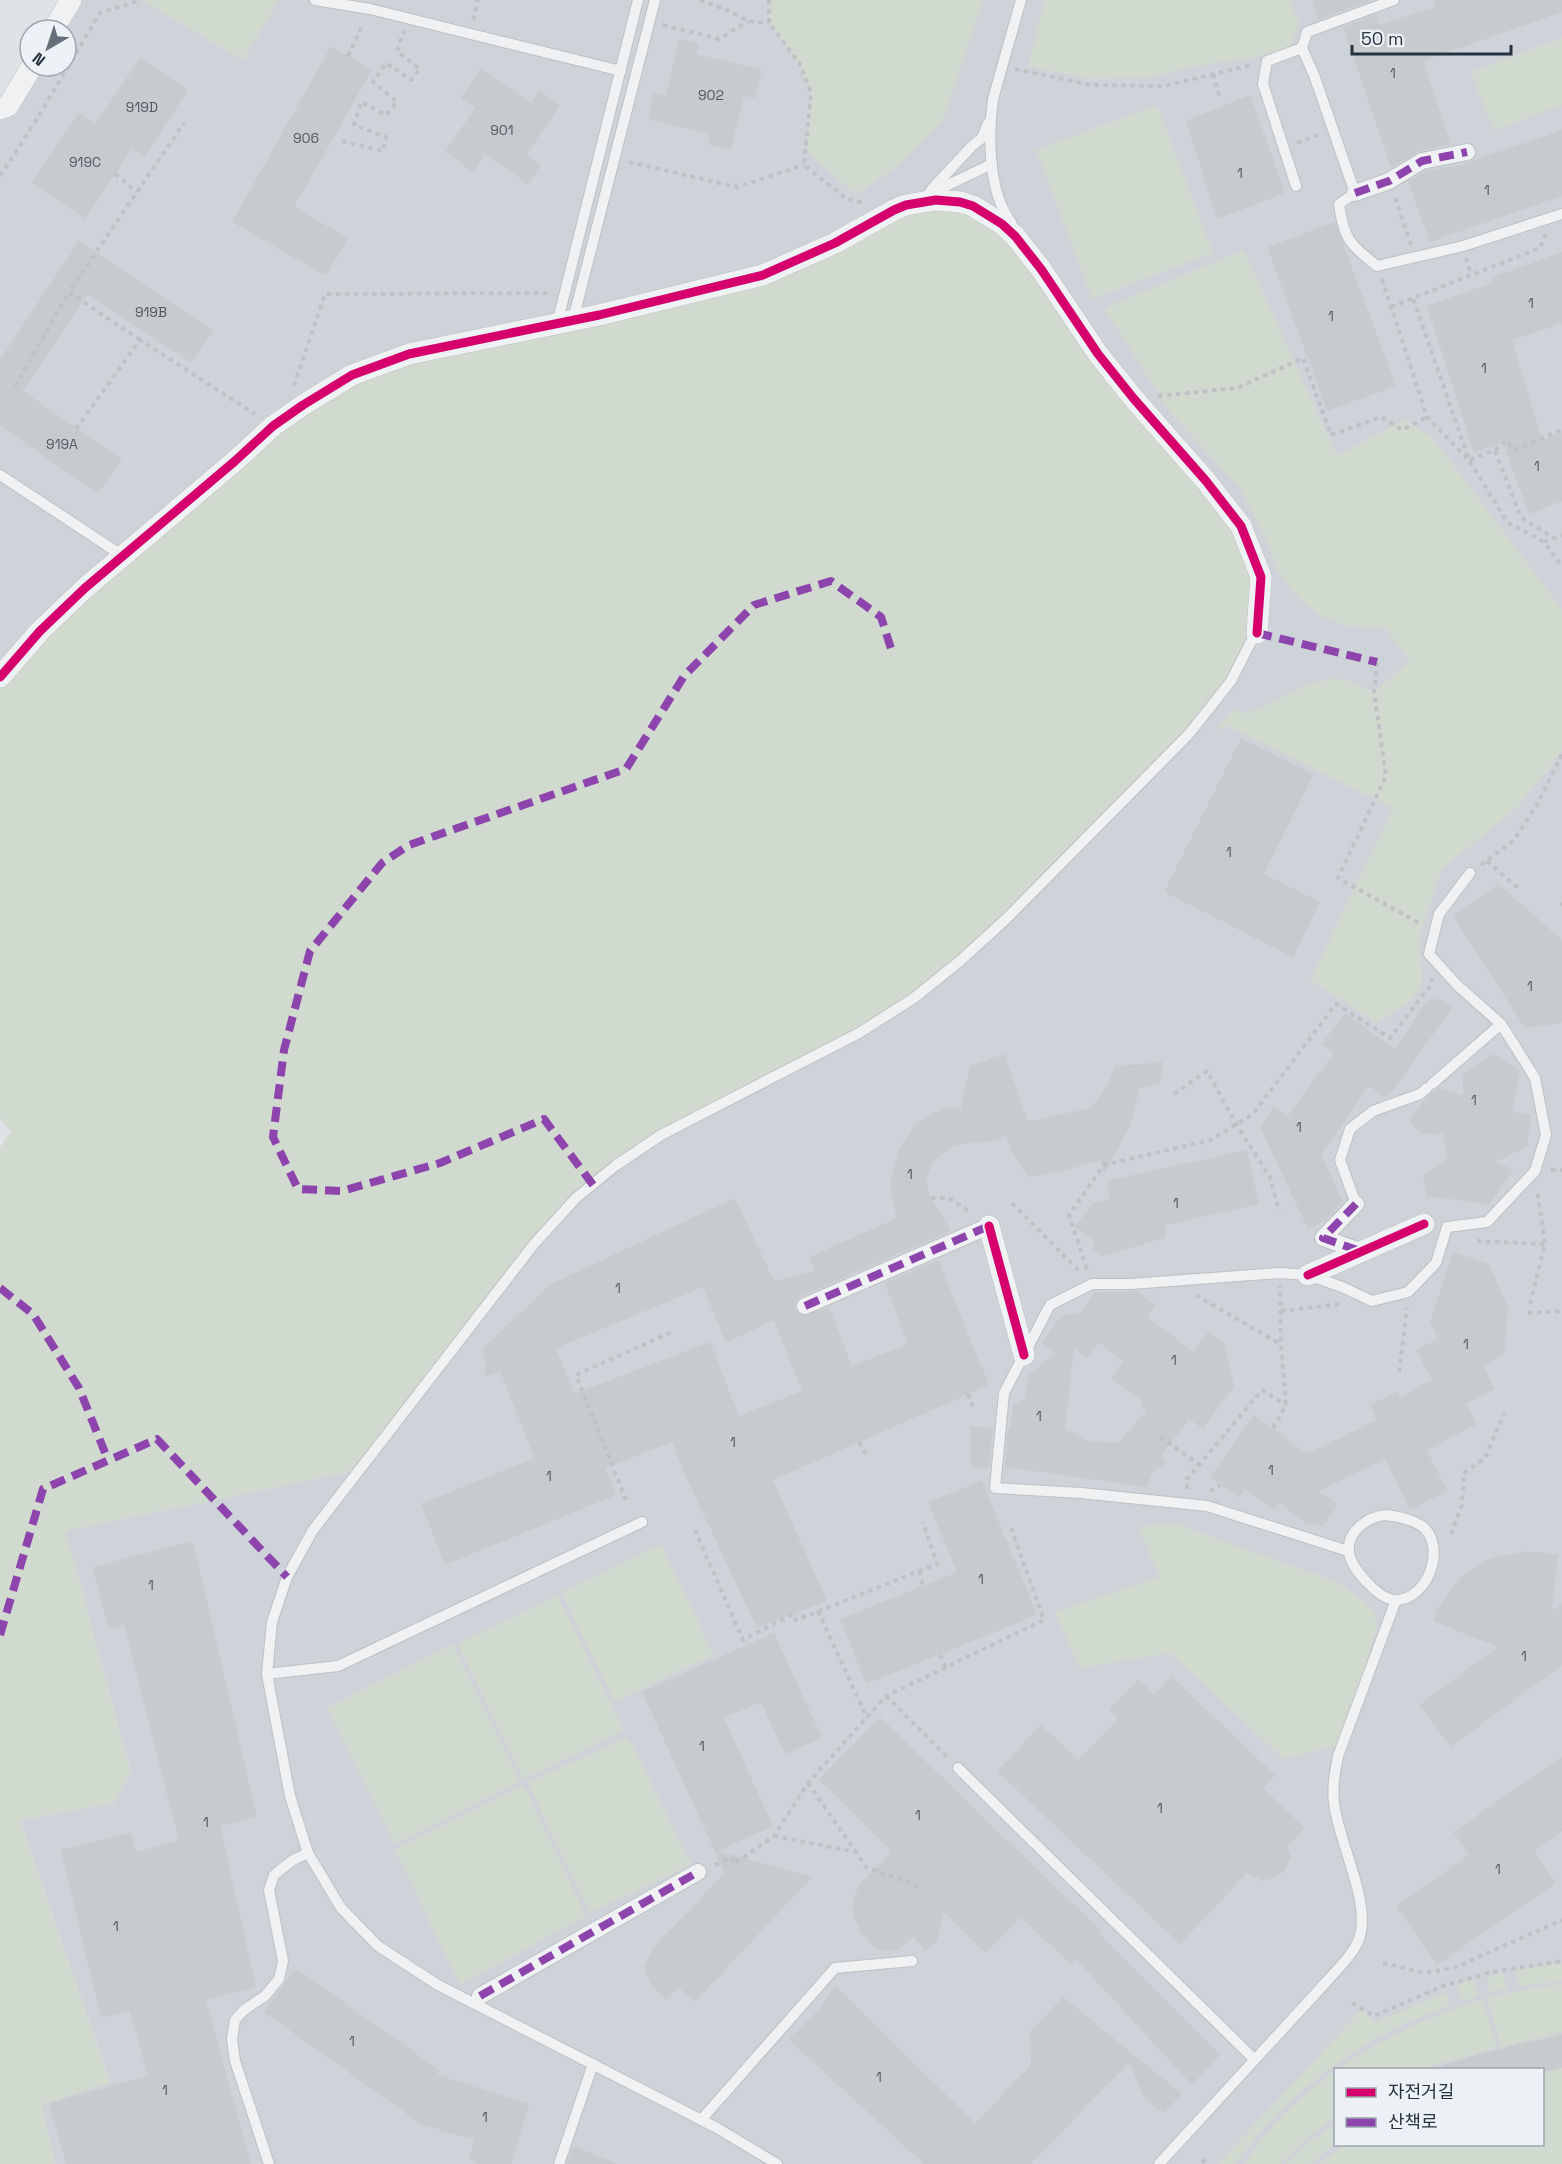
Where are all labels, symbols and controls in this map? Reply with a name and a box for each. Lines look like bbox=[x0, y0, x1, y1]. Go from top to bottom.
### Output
north arrow bbox=[18, 18, 78, 78]
scale bar bbox=[1352, 18, 1511, 56]
text: 50 m bbox=[1361, 27, 1403, 50]
text: N bbox=[28, 48, 50, 71]
house number: 1 bbox=[1390, 64, 1396, 82]
house number: 902 bbox=[698, 86, 724, 104]
house number: 919D bbox=[126, 98, 158, 116]
house number: 901 bbox=[490, 121, 514, 139]
house number: 906 bbox=[293, 129, 319, 147]
house number: 919C bbox=[69, 153, 101, 171]
house number: 1 bbox=[1237, 164, 1243, 182]
house number: 1 bbox=[1484, 181, 1490, 199]
house number: 1 bbox=[1528, 294, 1534, 312]
house number: 919B bbox=[135, 303, 167, 321]
house number: 1 bbox=[1328, 307, 1334, 325]
house number: 1 bbox=[1481, 359, 1487, 377]
house number: 919A bbox=[46, 435, 78, 453]
house number: 1 bbox=[1534, 457, 1540, 475]
house number: 1 bbox=[1226, 843, 1232, 861]
house number: 1 bbox=[1527, 977, 1533, 995]
house number: 1 bbox=[1471, 1091, 1477, 1109]
house number: 1 bbox=[1296, 1118, 1302, 1136]
house number: 1 bbox=[907, 1165, 913, 1183]
house number: 1 bbox=[1173, 1194, 1179, 1212]
house number: 1 bbox=[615, 1279, 621, 1297]
house number: 1 bbox=[1463, 1335, 1469, 1353]
house number: 1 bbox=[1171, 1351, 1177, 1369]
house number: 1 bbox=[1036, 1407, 1042, 1425]
house number: 1 bbox=[730, 1433, 736, 1451]
house number: 1 bbox=[1268, 1461, 1274, 1479]
house number: 1 bbox=[546, 1467, 552, 1485]
house number: 1 bbox=[978, 1570, 984, 1588]
house number: 1 bbox=[148, 1576, 154, 1594]
house number: 1 bbox=[1521, 1647, 1527, 1665]
house number: 1 bbox=[699, 1737, 705, 1755]
house number: 1 bbox=[1157, 1799, 1163, 1817]
house number: 1 bbox=[915, 1806, 921, 1824]
house number: 1 bbox=[203, 1813, 209, 1831]
house number: 1 bbox=[1495, 1860, 1501, 1878]
house number: 1 bbox=[113, 1917, 119, 1935]
house number: 1 bbox=[349, 2032, 355, 2050]
house number: 1 bbox=[876, 2068, 882, 2086]
legend bbox=[1334, 2068, 1544, 2146]
text: 자전거길 bbox=[1388, 2080, 1454, 2103]
house number: 1 bbox=[162, 2081, 168, 2099]
house number: 1 bbox=[482, 2108, 488, 2126]
text: 산책로 bbox=[1388, 2110, 1438, 2133]

